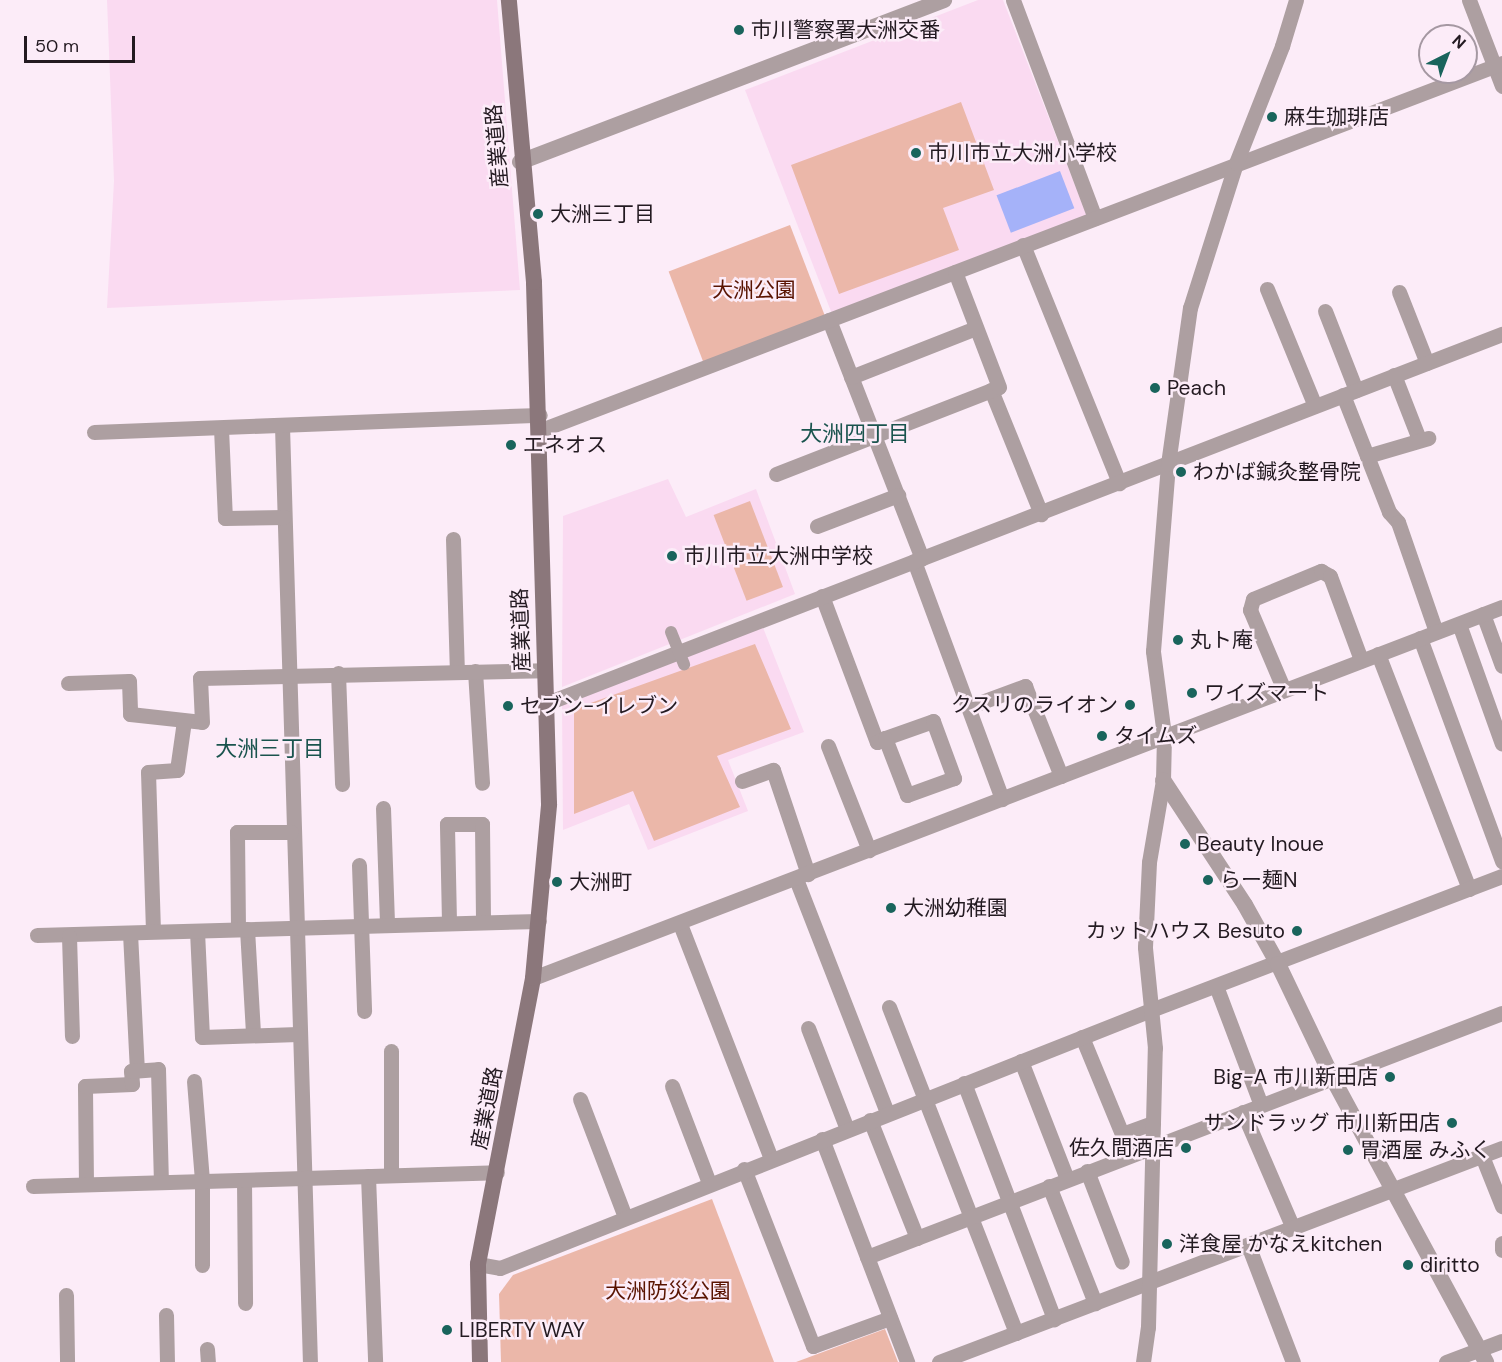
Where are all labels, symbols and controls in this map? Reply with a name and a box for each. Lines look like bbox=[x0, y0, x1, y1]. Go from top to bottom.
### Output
place label: 市川警察署大洲交番 bbox=[751, 17, 940, 43]
marker: 市川警察署大洲交番 bbox=[732, 23, 746, 37]
scale bar bbox=[27, 24, 138, 62]
north arrow bbox=[1418, 24, 1478, 84]
text: N bbox=[1448, 30, 1470, 53]
text: 50 m bbox=[35, 34, 79, 58]
street label: 産業道路 bbox=[481, 103, 513, 189]
place label: 麻生珈琲店 bbox=[1284, 104, 1389, 130]
marker: 麻生珈琲店 bbox=[1265, 110, 1279, 124]
place label: 市川市立大洲小学校 bbox=[928, 140, 1117, 166]
marker: 市川市立大洲小学校 bbox=[909, 146, 923, 160]
place label: 大洲三丁目 bbox=[550, 201, 655, 227]
marker: 大洲三丁目 bbox=[531, 207, 545, 221]
park label: 大洲公園 bbox=[712, 277, 796, 303]
place label: Peach bbox=[1167, 375, 1226, 401]
marker: Peach bbox=[1148, 381, 1162, 395]
district label: 大洲四丁目 bbox=[800, 421, 910, 447]
place label: エネオス bbox=[523, 432, 607, 458]
marker: エネオス bbox=[504, 438, 518, 452]
place label: わかば鍼灸整骨院 bbox=[1193, 459, 1361, 485]
marker: わかば鍼灸整骨院 bbox=[1174, 465, 1188, 479]
place label: 市川市立大洲中学校 bbox=[684, 543, 873, 569]
marker: 市川市立大洲中学校 bbox=[665, 549, 679, 563]
street label: 産業道路 bbox=[507, 588, 535, 672]
place label: 丸ト庵 bbox=[1190, 627, 1253, 653]
marker: 丸ト庵 bbox=[1171, 633, 1185, 647]
place label: ワイズマート bbox=[1204, 680, 1330, 706]
marker: ワイズマート bbox=[1185, 686, 1199, 700]
place label: クスリのライオン bbox=[950, 692, 1118, 718]
place label: セブン-イレブン bbox=[520, 693, 678, 719]
marker: クスリのライオン bbox=[1123, 698, 1137, 712]
marker: セブン-イレブン bbox=[501, 699, 515, 713]
place label: タイムズ bbox=[1114, 723, 1198, 749]
marker: タイムズ bbox=[1095, 729, 1109, 743]
district label: 大洲三丁目 bbox=[215, 736, 325, 762]
place label: Beauty Inoue bbox=[1197, 831, 1324, 857]
marker: Beauty Inoue bbox=[1178, 837, 1192, 851]
place label: らー麺N bbox=[1220, 867, 1298, 893]
place label: 大洲町 bbox=[569, 869, 632, 895]
marker: らー麺N bbox=[1201, 873, 1215, 887]
marker: 大洲町 bbox=[550, 875, 564, 889]
place label: 大洲幼稚園 bbox=[903, 895, 1008, 921]
marker: 大洲幼稚園 bbox=[884, 901, 898, 915]
place label: カットハウス Besuto bbox=[1086, 918, 1285, 944]
marker: カットハウス Besuto bbox=[1290, 924, 1304, 938]
street label: 産業道路 bbox=[467, 1064, 507, 1152]
place label: Big-A 市川新田店 bbox=[1213, 1064, 1378, 1090]
marker: Big-A 市川新田店 bbox=[1383, 1070, 1397, 1084]
place label: サンドラッグ 市川新田店 bbox=[1203, 1110, 1440, 1136]
marker: サンドラッグ 市川新田店 bbox=[1445, 1116, 1459, 1130]
place label: 佐久間酒店 bbox=[1069, 1135, 1174, 1161]
place label: 胃酒屋 みふく bbox=[1360, 1137, 1492, 1163]
marker: 佐久間酒店 bbox=[1179, 1141, 1193, 1155]
marker: 胃酒屋 みふく bbox=[1341, 1143, 1355, 1157]
place label: 洋食屋 かなえkitchen bbox=[1179, 1231, 1382, 1257]
marker: 洋食屋 かなえkitchen bbox=[1160, 1237, 1174, 1251]
place label: diritto bbox=[1420, 1252, 1480, 1278]
marker: diritto bbox=[1401, 1258, 1415, 1272]
park label: 大洲防災公園 bbox=[605, 1278, 731, 1304]
place label: LIBERTY WAY bbox=[459, 1317, 585, 1343]
marker: LIBERTY WAY bbox=[440, 1323, 454, 1337]

